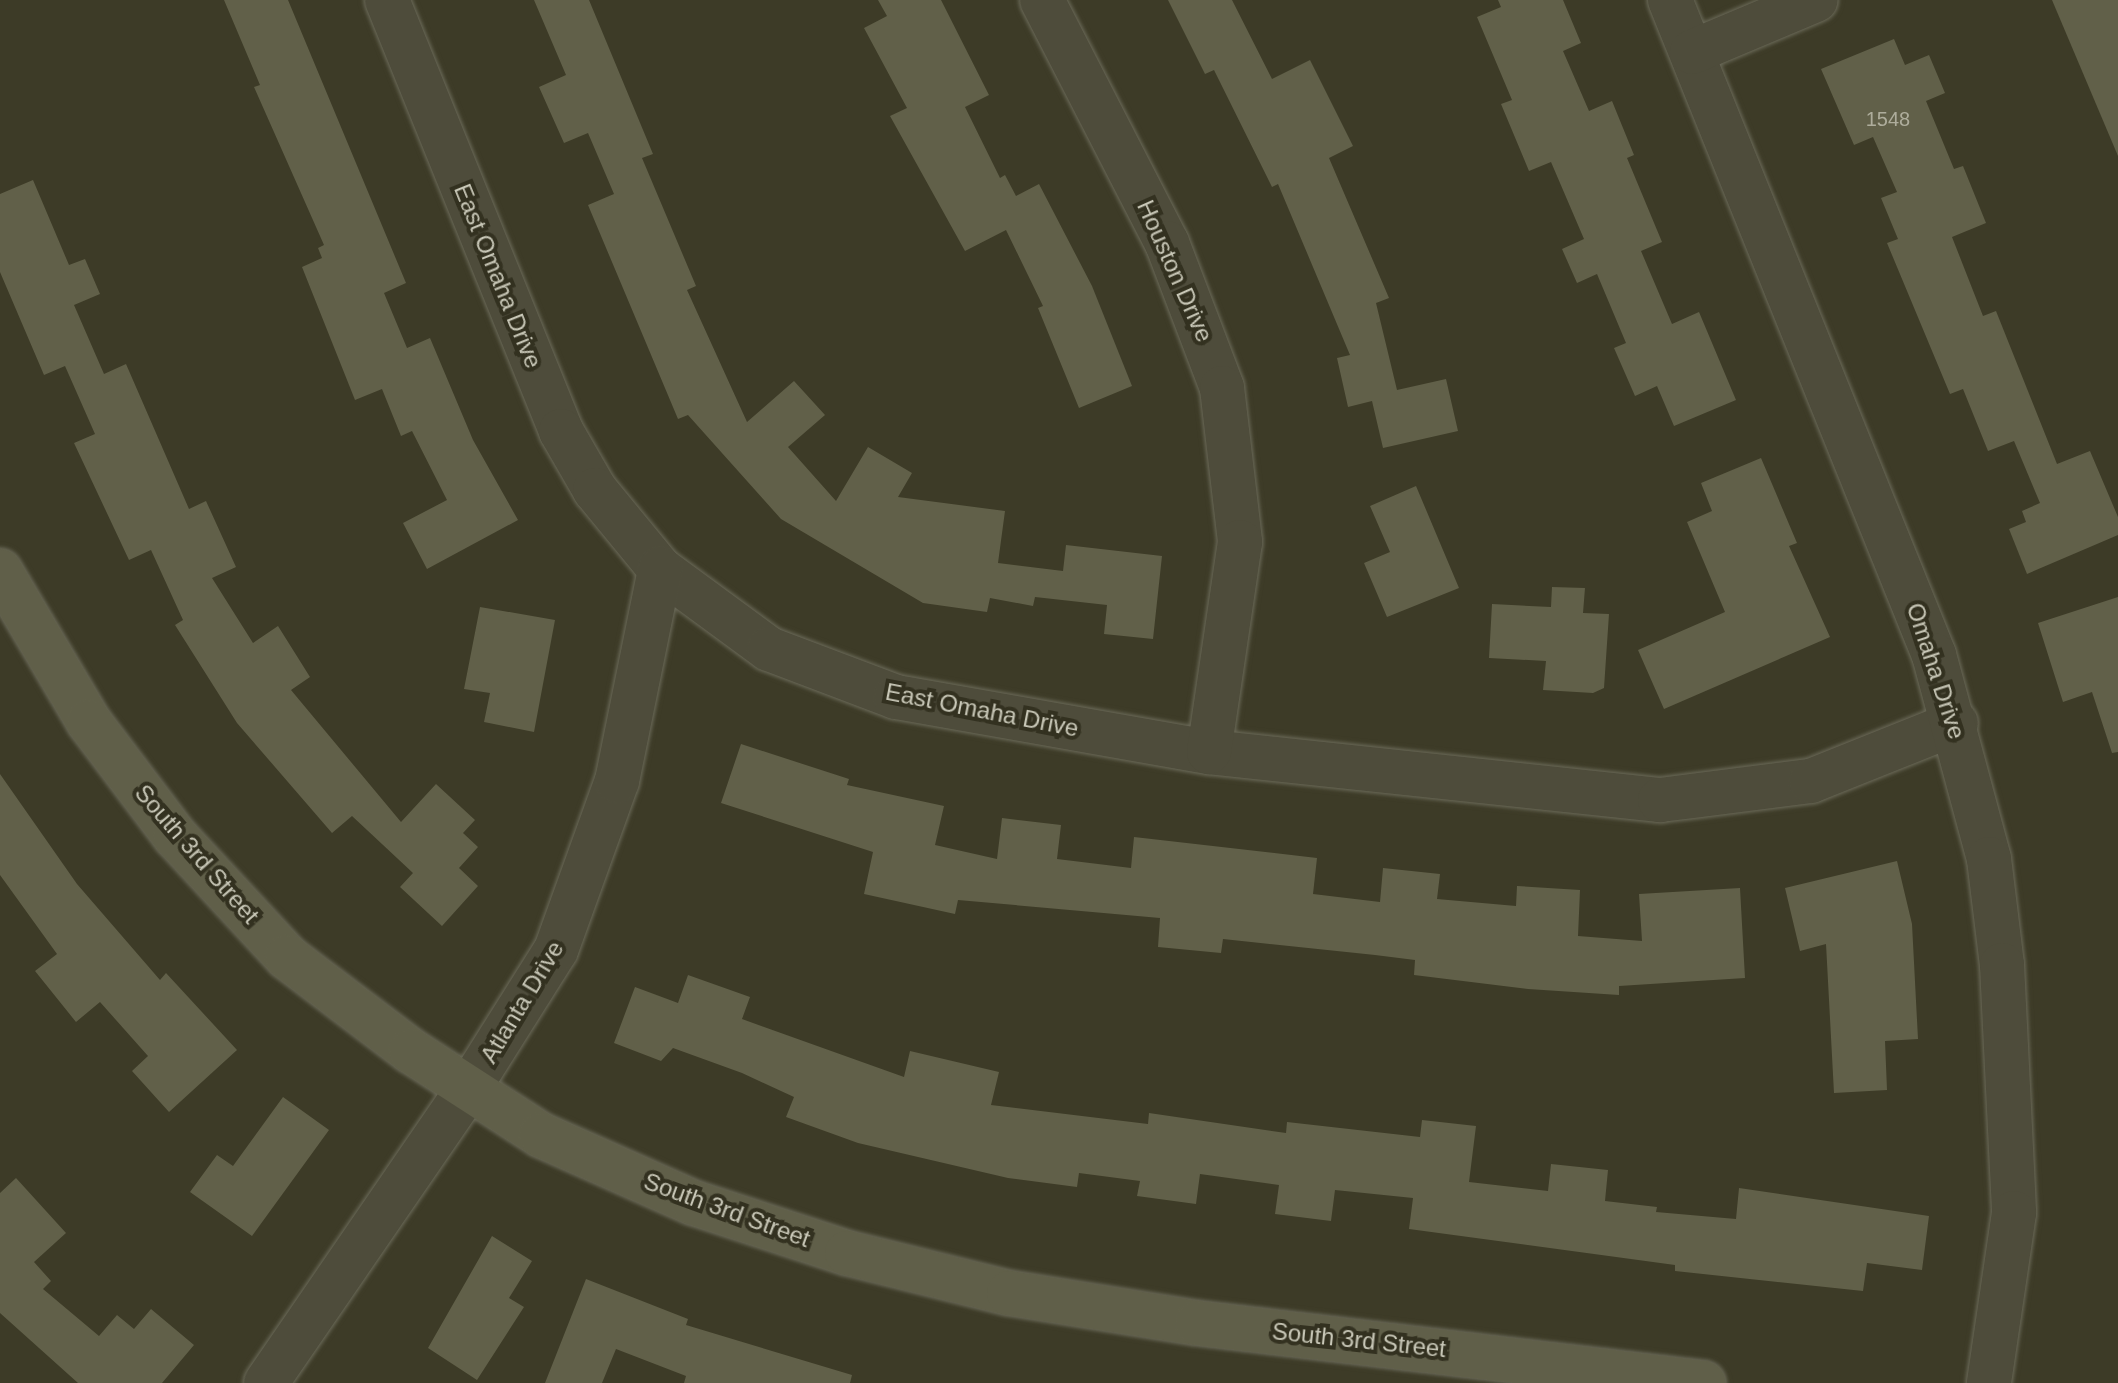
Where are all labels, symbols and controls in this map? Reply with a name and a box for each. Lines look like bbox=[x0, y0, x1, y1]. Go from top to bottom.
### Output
house number: 1548 bbox=[1866, 107, 1910, 131]
street label: East Omaha Drive bbox=[448, 180, 548, 372]
street label: Houston Drive bbox=[1131, 196, 1219, 346]
street label: Omaha Drive bbox=[1900, 599, 1972, 743]
street label: East Omaha Drive bbox=[883, 677, 1081, 743]
street label: South 3rd Street bbox=[129, 779, 265, 929]
street label: Atlanta Drive bbox=[474, 936, 570, 1068]
street label: South 3rd Street bbox=[640, 1167, 814, 1253]
street label: South 3rd Street bbox=[1271, 1317, 1447, 1363]

